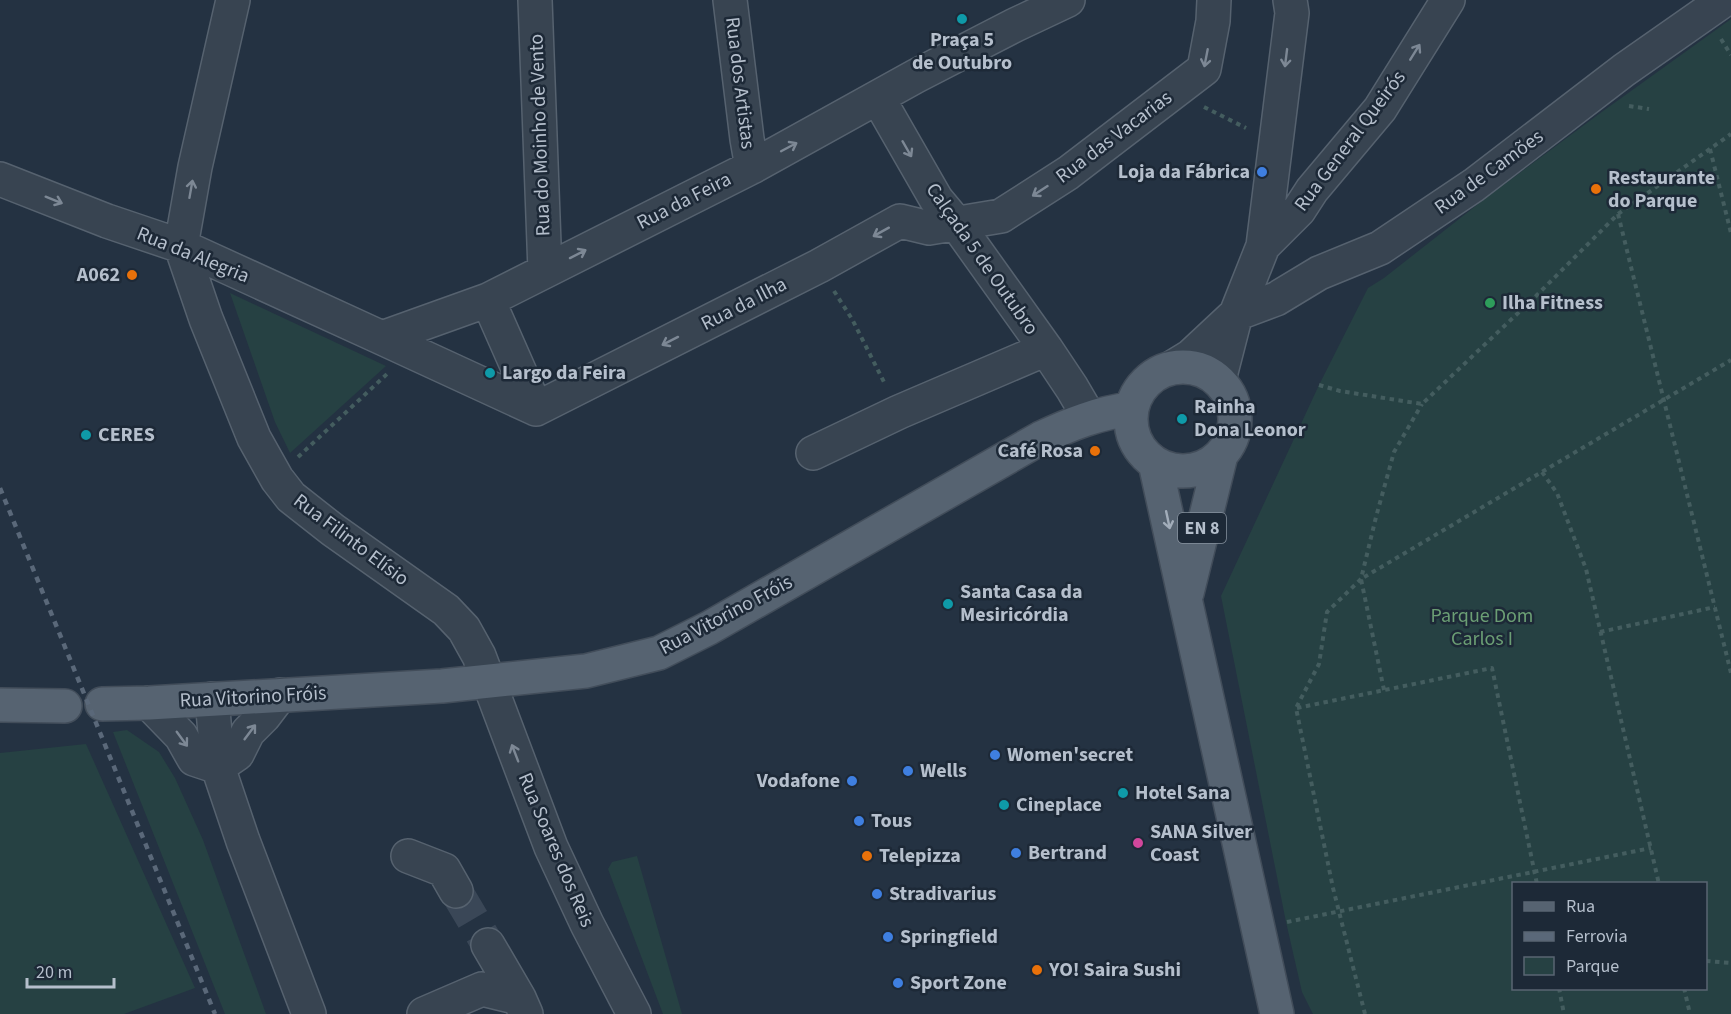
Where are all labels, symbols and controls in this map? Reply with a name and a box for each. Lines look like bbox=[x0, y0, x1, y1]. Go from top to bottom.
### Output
marker: Praça 5 de Outubro bbox=[955, 12, 969, 26]
street label: Rua dos Artistas bbox=[718, 15, 762, 151]
place label: Praça 5 de Outubro bbox=[912, 26, 1012, 77]
street label: Rua do Moinho de Vento bbox=[522, 33, 558, 237]
one-way arrow bbox=[1410, 44, 1422, 61]
one-way arrow bbox=[1200, 47, 1211, 67]
one-way arrow bbox=[1280, 48, 1291, 68]
street label: Rua General Queirós bbox=[1288, 65, 1412, 217]
street label: Rua das Vacarias bbox=[1050, 84, 1178, 190]
street label: Rua de Camões bbox=[1429, 123, 1549, 221]
one-way arrow bbox=[902, 140, 914, 157]
one-way arrow bbox=[779, 141, 797, 152]
place label: Loja da Fábrica bbox=[1118, 158, 1250, 186]
place label: Restaurante do Parque bbox=[1608, 164, 1715, 215]
street label: Rua da Feira bbox=[632, 165, 736, 237]
marker: Loja da Fábrica bbox=[1255, 165, 1269, 179]
street label: Calçada 5 de Outubro bbox=[919, 177, 1045, 341]
one-way arrow bbox=[186, 179, 197, 199]
marker: Restaurante do Parque bbox=[1589, 182, 1603, 196]
one-way arrow bbox=[1032, 185, 1049, 197]
one-way arrow bbox=[45, 195, 63, 206]
street label: Rua da Alegria bbox=[132, 220, 254, 290]
one-way arrow bbox=[872, 227, 890, 238]
one-way arrow bbox=[568, 248, 586, 260]
place label: A062 bbox=[76, 261, 120, 289]
marker: A062 bbox=[125, 268, 139, 282]
street label: Rua da Ilha bbox=[696, 270, 792, 338]
place label: Ilha Fitness bbox=[1502, 289, 1603, 317]
marker: Ilha Fitness bbox=[1483, 296, 1497, 310]
one-way arrow bbox=[662, 336, 680, 347]
place label: Largo da Feira bbox=[502, 359, 626, 387]
marker: Largo da Feira bbox=[483, 366, 497, 380]
place label: Rainha Dona Leonor bbox=[1194, 393, 1306, 444]
marker: Rainha Dona Leonor bbox=[1175, 412, 1189, 426]
place label: CERES bbox=[98, 421, 155, 449]
marker: CERES bbox=[79, 428, 93, 442]
place label: Café Rosa bbox=[997, 437, 1083, 465]
marker: Café Rosa bbox=[1088, 444, 1102, 458]
street label: Rua Filinto Elísio bbox=[287, 487, 415, 593]
one-way arrow bbox=[1162, 510, 1174, 529]
road number: EN 8 bbox=[1178, 513, 1226, 543]
street label: Rua Vitorino Fróis bbox=[655, 568, 797, 662]
place label: Santa Casa da Mesiricórdia bbox=[960, 578, 1082, 629]
marker: Santa Casa da Mesiricórdia bbox=[941, 597, 955, 611]
park label: Parque Dom Carlos I bbox=[1431, 602, 1533, 653]
street label: Rua Vitorino Fróis bbox=[179, 679, 327, 715]
one-way arrow bbox=[243, 725, 256, 741]
one-way arrow bbox=[175, 731, 188, 747]
place label: Women'secret bbox=[1007, 741, 1133, 769]
one-way arrow bbox=[509, 744, 520, 763]
marker: Women'secret bbox=[988, 748, 1002, 762]
place label: Wells bbox=[920, 757, 967, 785]
marker: Wells bbox=[901, 764, 915, 778]
place label: Vodafone bbox=[756, 767, 840, 795]
street label: Rua Soares dos Reis bbox=[511, 768, 601, 932]
marker: Vodafone bbox=[845, 774, 859, 788]
place label: Hotel Sana bbox=[1135, 779, 1230, 807]
marker: Hotel Sana bbox=[1116, 786, 1130, 800]
place label: Cineplace bbox=[1016, 791, 1102, 819]
marker: Cineplace bbox=[997, 798, 1011, 812]
place label: Tous bbox=[871, 807, 912, 835]
marker: Tous bbox=[852, 814, 866, 828]
place label: SANA Silver Coast bbox=[1150, 818, 1252, 869]
marker: SANA Silver Coast bbox=[1131, 836, 1145, 850]
place label: Bertrand bbox=[1028, 839, 1107, 867]
place label: Telepizza bbox=[879, 842, 961, 870]
marker: Bertrand bbox=[1009, 846, 1023, 860]
marker: Telepizza bbox=[860, 849, 874, 863]
place label: Stradivarius bbox=[889, 880, 997, 908]
legend bbox=[1512, 882, 1707, 990]
marker: Stradivarius bbox=[870, 887, 884, 901]
text: Rua bbox=[1566, 894, 1595, 919]
place label: Springfield bbox=[900, 923, 998, 951]
text: Ferrovia bbox=[1566, 924, 1627, 949]
marker: Springfield bbox=[881, 930, 895, 944]
scale bar bbox=[27, 951, 114, 989]
text: Parque bbox=[1566, 954, 1619, 979]
place label: YO! Saira Sushi bbox=[1048, 956, 1181, 984]
text: 20 m bbox=[36, 960, 72, 985]
marker: YO! Saira Sushi bbox=[1030, 963, 1044, 977]
place label: Sport Zone bbox=[910, 969, 1007, 997]
marker: Sport Zone bbox=[891, 976, 905, 990]

